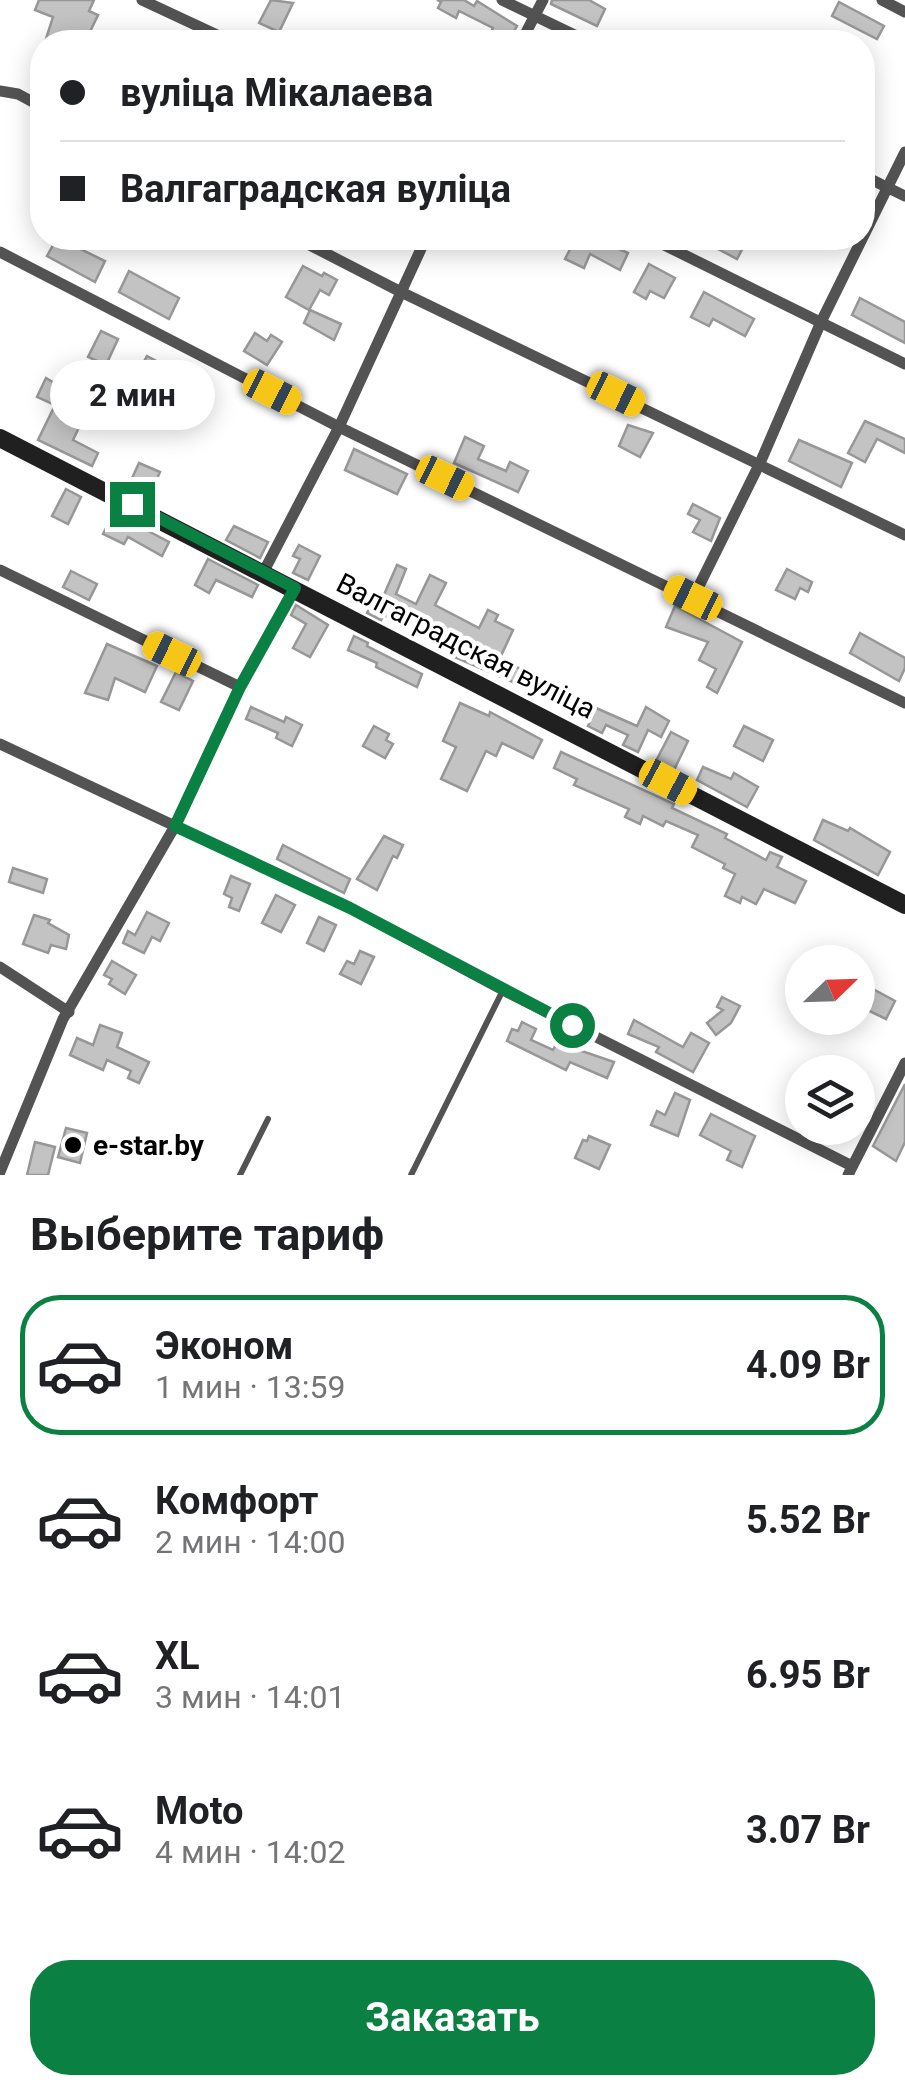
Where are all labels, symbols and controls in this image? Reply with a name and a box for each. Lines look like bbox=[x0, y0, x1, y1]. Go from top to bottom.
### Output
text: вуліца Мікалаева bbox=[120, 71, 433, 115]
text: Валгаградская вуліца bbox=[120, 167, 511, 211]
callout: 2 мин bbox=[49, 359, 214, 429]
car bbox=[238, 365, 306, 419]
car bbox=[582, 367, 650, 421]
text: 2 мин bbox=[89, 376, 176, 414]
car bbox=[411, 451, 479, 505]
route end bbox=[110, 482, 155, 527]
street label: Валгаградская вуліца bbox=[331, 566, 601, 726]
car bbox=[659, 571, 727, 625]
car bbox=[138, 627, 206, 681]
car bbox=[634, 755, 702, 809]
north arrow bbox=[785, 945, 875, 1035]
map controls bbox=[785, 945, 875, 1145]
route start bbox=[550, 1003, 595, 1048]
button: layers bbox=[785, 1055, 875, 1145]
place label: e-star.by bbox=[93, 1129, 205, 1162]
marker: e-star.by bbox=[62, 1134, 84, 1156]
text: Выберите тариф bbox=[30, 1208, 384, 1261]
icon: car bbox=[35, 1320, 125, 1410]
text: Эконом bbox=[155, 1324, 293, 1368]
text: 4.09 Br bbox=[746, 1343, 870, 1387]
text: 1 мин · 13:59 bbox=[155, 1368, 346, 1406]
icon: car bbox=[35, 1475, 125, 1565]
text: Комфорт bbox=[155, 1479, 318, 1523]
text: 5.52 Br bbox=[746, 1498, 870, 1542]
text: 2 мин · 14:00 bbox=[155, 1523, 346, 1561]
icon: car bbox=[35, 1630, 125, 1720]
text: XL bbox=[155, 1634, 200, 1678]
text: 6.95 Br bbox=[746, 1653, 870, 1697]
text: 3 мин · 14:01 bbox=[155, 1678, 346, 1716]
icon: car bbox=[35, 1785, 125, 1875]
text: Moto bbox=[155, 1789, 244, 1833]
text: 3.07 Br bbox=[746, 1808, 870, 1852]
text: 4 мин · 14:02 bbox=[155, 1833, 346, 1871]
button: Заказать bbox=[30, 1960, 875, 2075]

